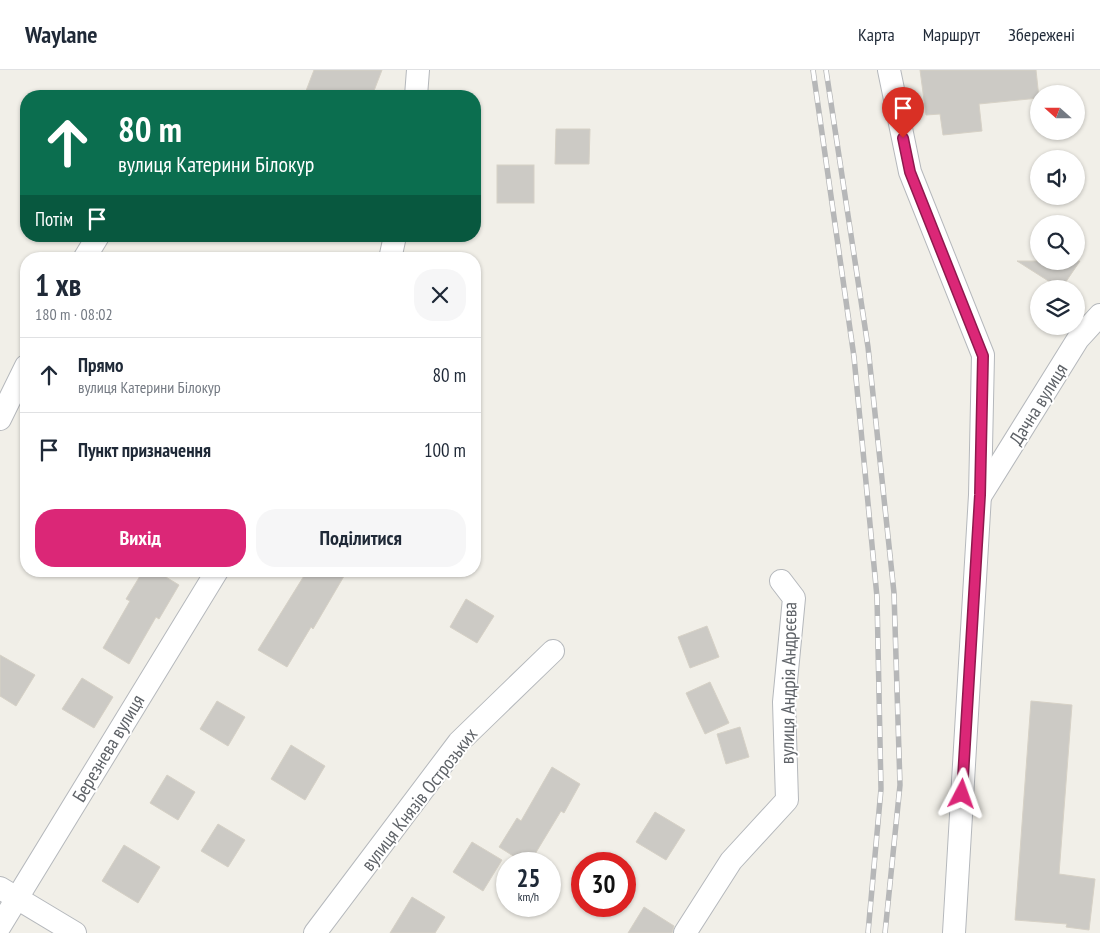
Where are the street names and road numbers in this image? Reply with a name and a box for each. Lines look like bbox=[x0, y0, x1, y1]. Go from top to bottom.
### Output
street label: Дачна вулиця bbox=[1004, 359, 1072, 449]
street label: вулиця Андрія Андрєєва bbox=[775, 602, 801, 764]
street label: Березнева вулиця bbox=[67, 690, 149, 806]
street label: вулиця Князів Острозьких bbox=[356, 723, 482, 875]

